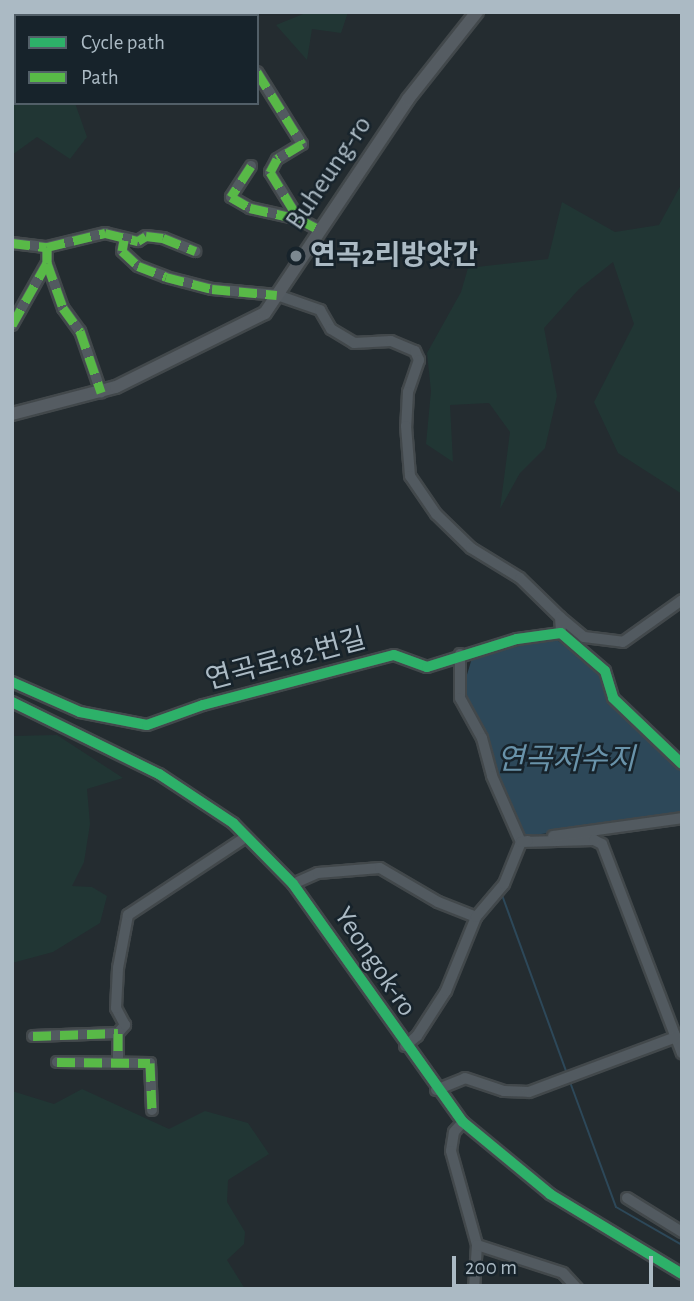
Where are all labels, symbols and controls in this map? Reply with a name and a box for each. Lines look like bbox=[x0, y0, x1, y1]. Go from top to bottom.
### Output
legend bbox=[14, 14, 259, 105]
text: Cycle path bbox=[81, 32, 165, 53]
text: Path bbox=[81, 67, 119, 88]
street label: Buheung-ro bbox=[279, 110, 379, 236]
place label: 연곡2리방앗간 bbox=[310, 239, 478, 273]
marker: 연곡2리방앗간 bbox=[288, 248, 304, 264]
street label: 연곡로182번길 bbox=[202, 622, 370, 698]
water label: 연곡저수지 bbox=[497, 742, 635, 778]
street label: Yeongok-ro bbox=[326, 901, 424, 1023]
scale bar bbox=[456, 1242, 657, 1286]
text: 200 m bbox=[465, 1257, 517, 1278]

